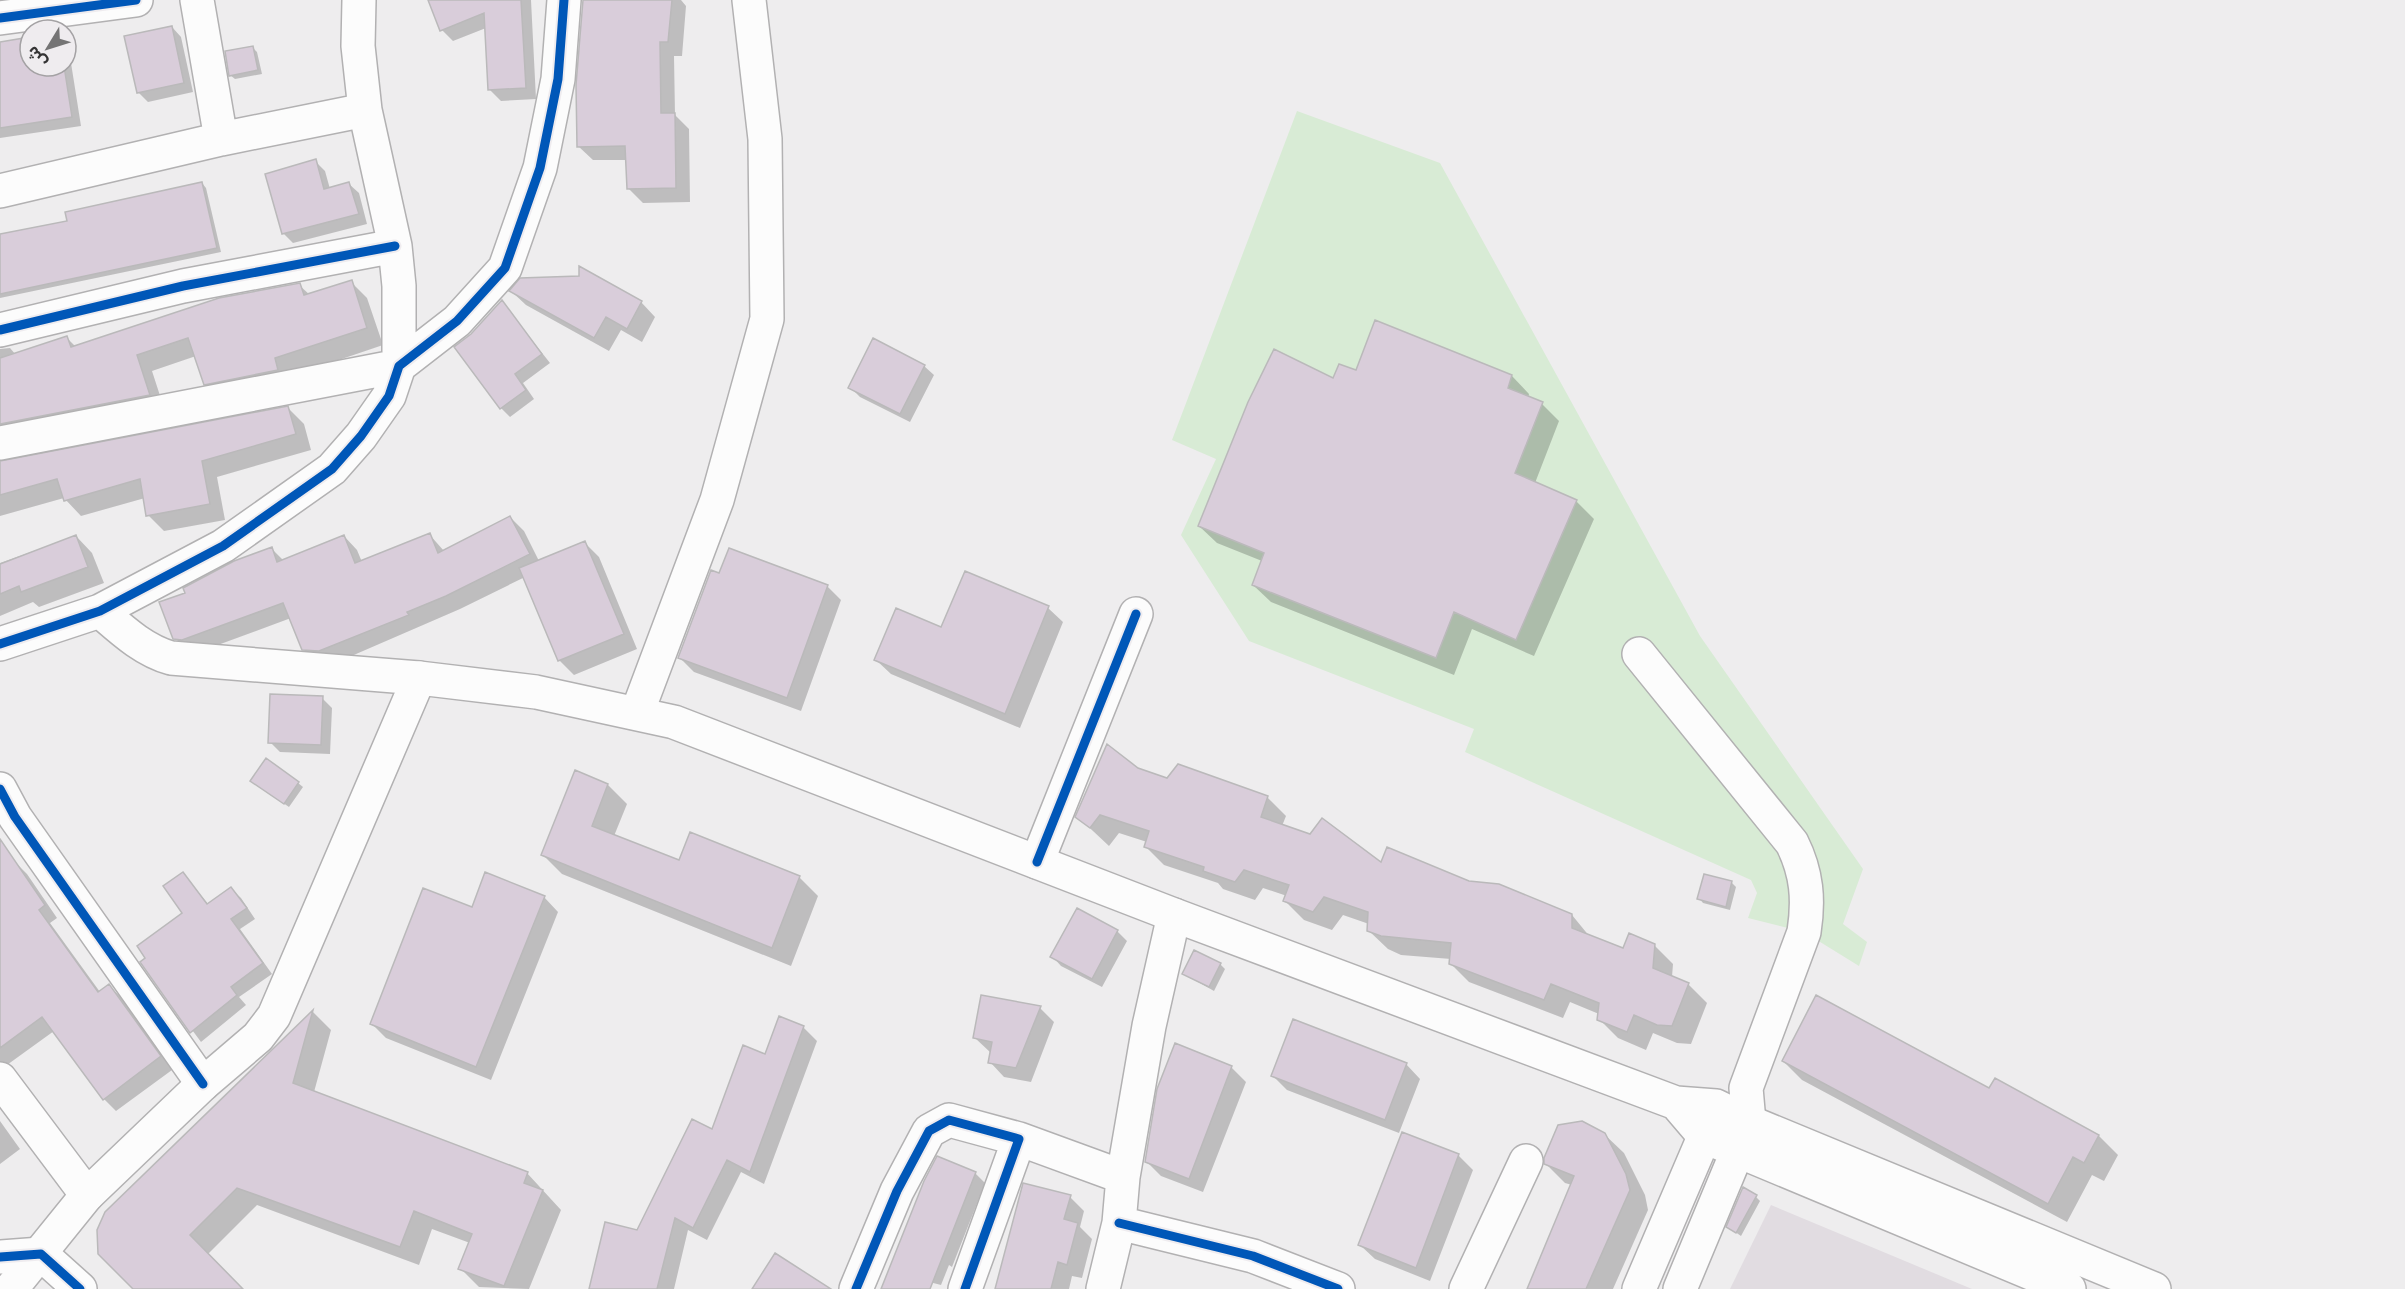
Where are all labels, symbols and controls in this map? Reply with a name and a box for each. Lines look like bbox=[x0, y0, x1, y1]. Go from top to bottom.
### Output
north arrow bbox=[18, 18, 78, 78]
text: ش bbox=[22, 42, 51, 71]

